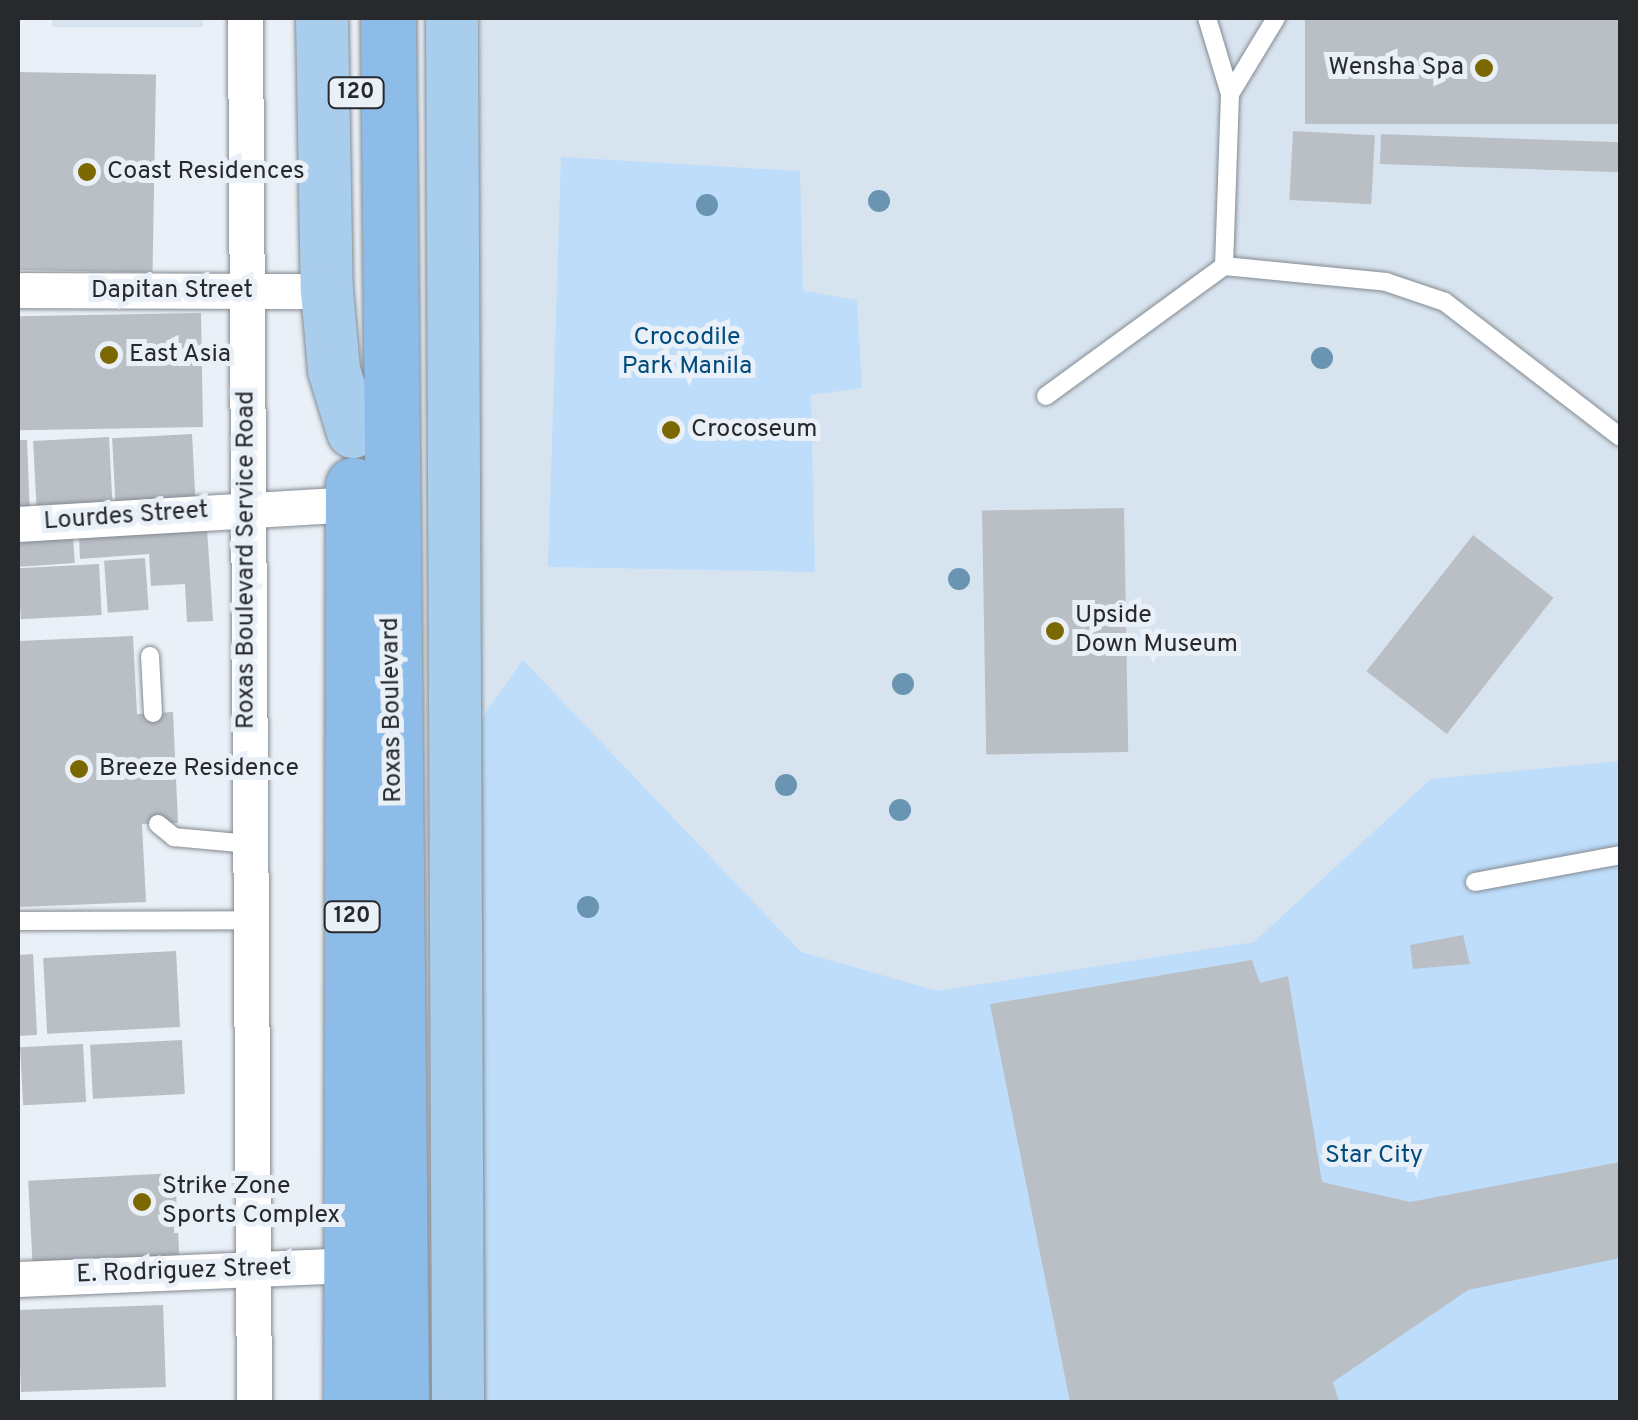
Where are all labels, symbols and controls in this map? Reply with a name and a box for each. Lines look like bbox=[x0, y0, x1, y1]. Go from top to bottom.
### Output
place label: Wensha Spa bbox=[1328, 53, 1464, 83]
marker: Wensha Spa bbox=[1473, 57, 1495, 79]
road number: 120 bbox=[326, 76, 386, 110]
place label: Coast Residences bbox=[107, 157, 305, 187]
marker: Coast Residences bbox=[76, 161, 98, 183]
street label: Dapitan Street bbox=[91, 276, 253, 306]
park label: Crocodile Park Manila bbox=[622, 324, 752, 383]
place label: East Asia bbox=[129, 340, 232, 370]
marker: East Asia bbox=[98, 344, 120, 366]
street label: Roxas Boulevard Service Road bbox=[232, 391, 262, 729]
place label: Crocoseum bbox=[691, 415, 817, 445]
marker: Crocoseum bbox=[660, 419, 682, 441]
street label: Lourdes Street bbox=[43, 496, 209, 538]
place label: Upside Down Museum bbox=[1075, 602, 1238, 661]
street label: Roxas Boulevard bbox=[376, 617, 410, 803]
marker: Upside Down Museum bbox=[1044, 620, 1066, 642]
place label: Breeze Residence bbox=[99, 754, 299, 784]
marker: Breeze Residence bbox=[68, 758, 90, 780]
road number: 120 bbox=[322, 900, 382, 934]
park label: Star City bbox=[1325, 1141, 1423, 1171]
place label: Strike Zone Sports Complex bbox=[162, 1173, 340, 1232]
marker: Strike Zone Sports Complex bbox=[131, 1191, 153, 1213]
street label: E. Rodriguez Street bbox=[76, 1253, 292, 1291]

